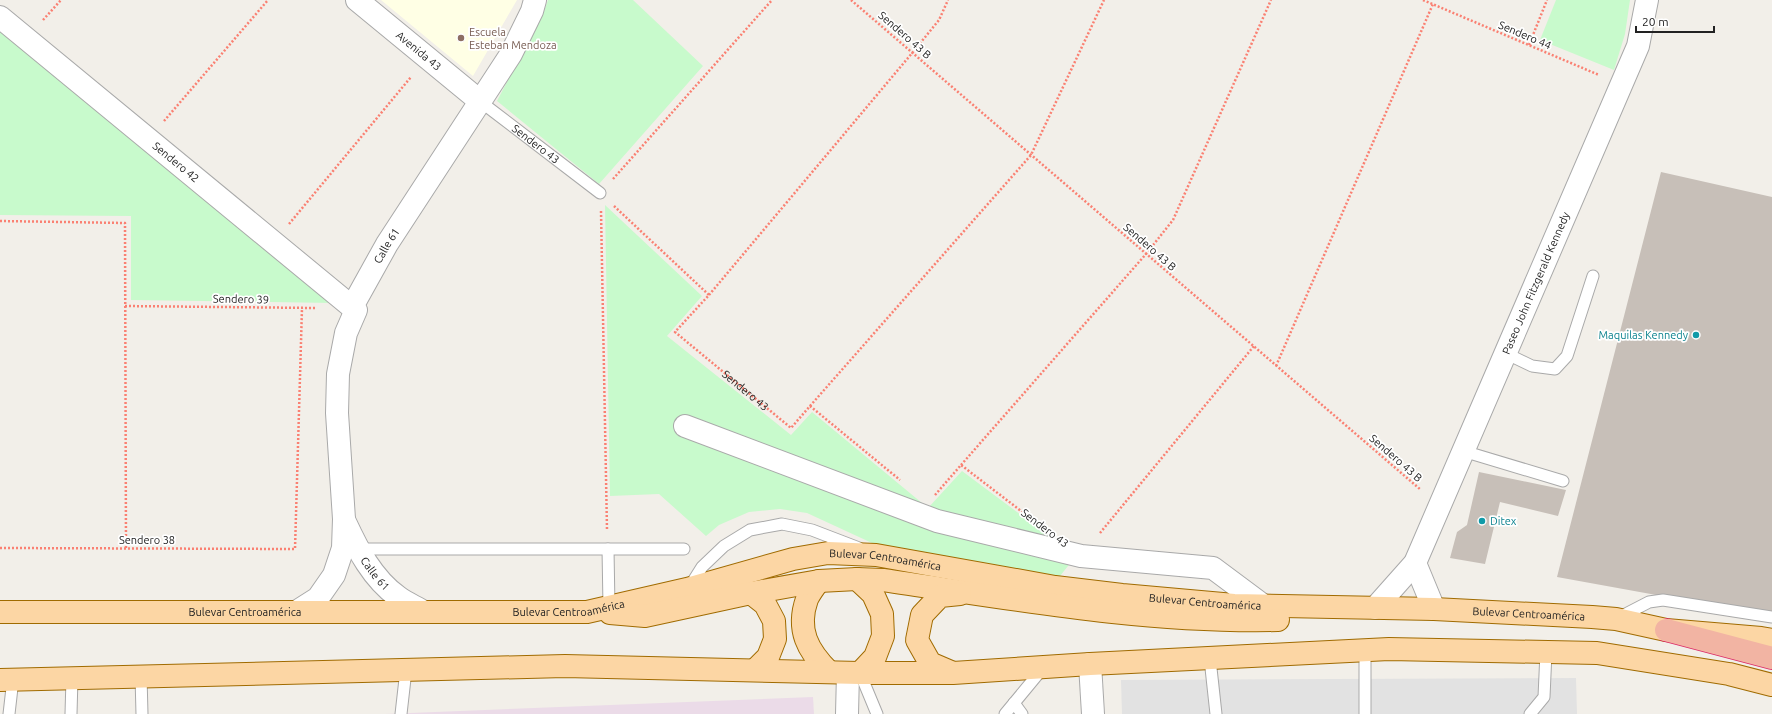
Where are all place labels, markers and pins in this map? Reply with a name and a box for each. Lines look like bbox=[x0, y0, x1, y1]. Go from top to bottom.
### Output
place label: Escuela Esteban Mendoza bbox=[469, 26, 557, 51]
marker: Escuela Esteban Mendoza bbox=[456, 33, 466, 43]
place label: Maquilas Kennedy bbox=[1599, 329, 1689, 341]
marker: Maquilas Kennedy bbox=[1691, 330, 1701, 340]
place label: Ditex bbox=[1490, 515, 1517, 527]
marker: Ditex bbox=[1477, 516, 1487, 526]

